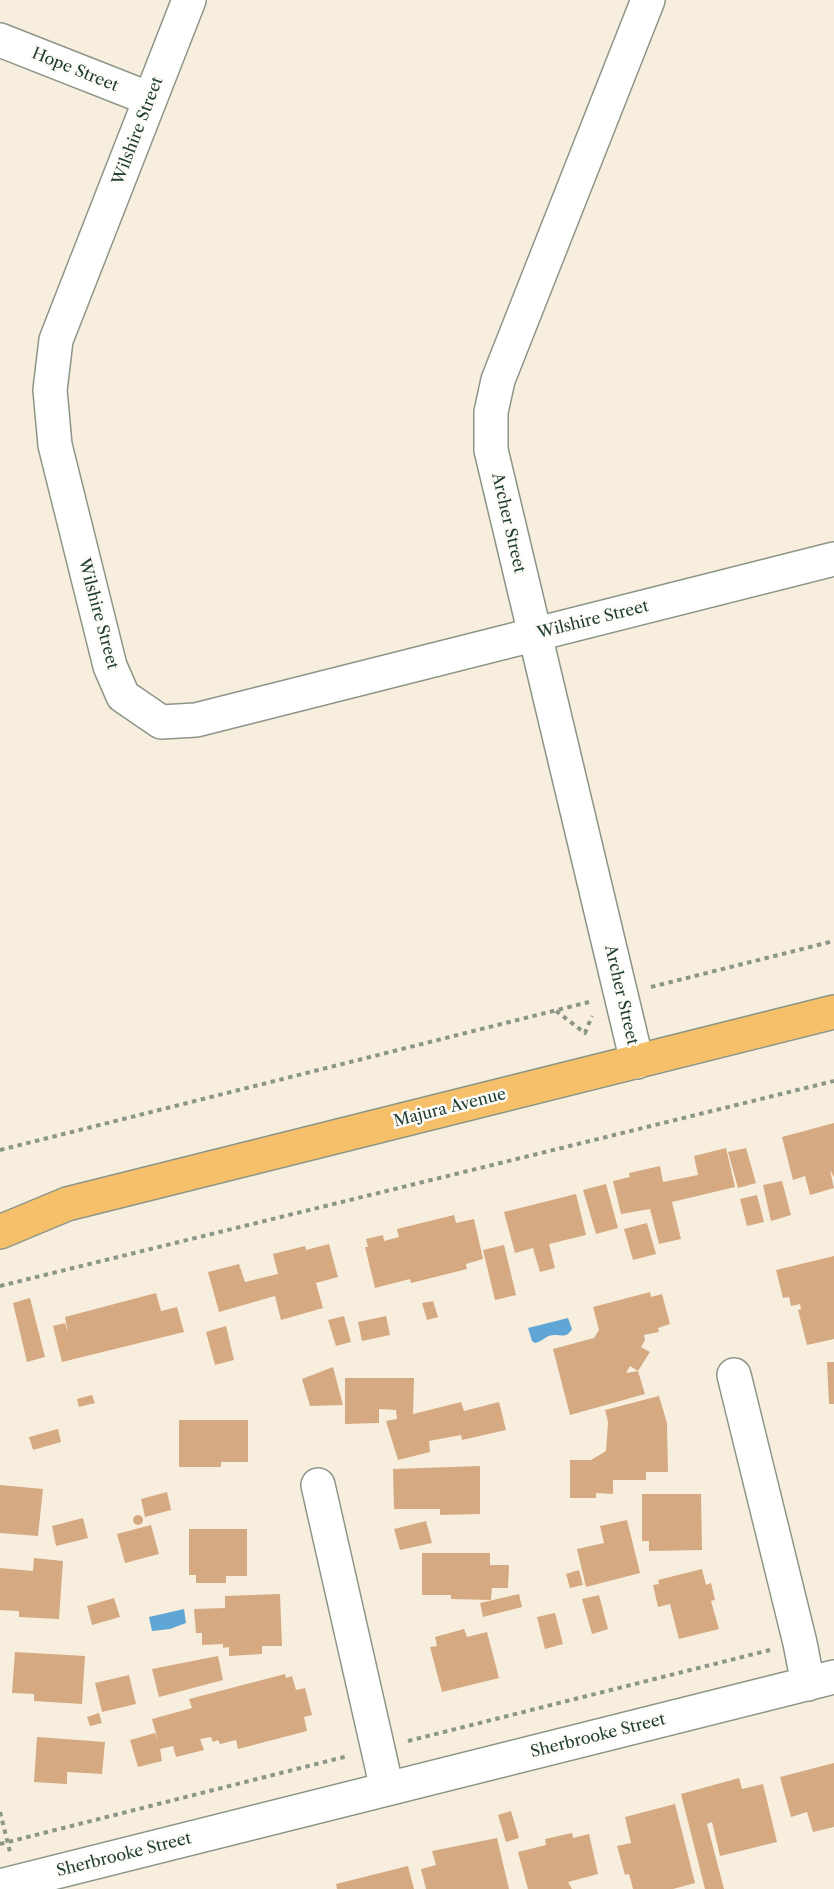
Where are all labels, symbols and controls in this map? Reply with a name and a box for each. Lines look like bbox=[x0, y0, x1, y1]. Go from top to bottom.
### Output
street label: Hope Street bbox=[29, 44, 121, 96]
street label: Wilshire Street bbox=[109, 74, 167, 188]
street label: Archer Street bbox=[487, 471, 529, 575]
street label: Wilshire Street bbox=[74, 556, 122, 672]
street label: Wilshire Street bbox=[535, 597, 651, 643]
street label: Archer Street bbox=[600, 943, 642, 1047]
street label: Majura Avenue bbox=[392, 1085, 508, 1131]
street label: Sherbrooke Street bbox=[529, 1710, 667, 1762]
street label: Sherbrooke Street bbox=[55, 1829, 193, 1881]

